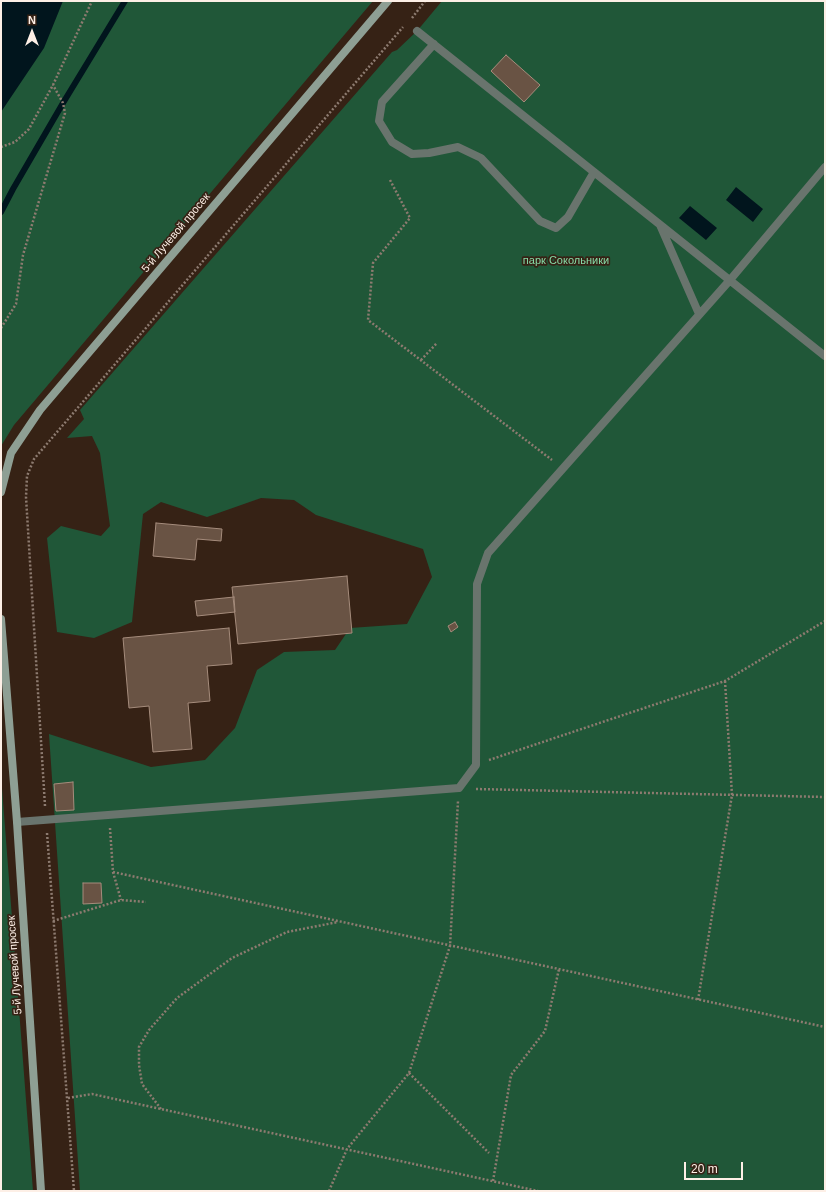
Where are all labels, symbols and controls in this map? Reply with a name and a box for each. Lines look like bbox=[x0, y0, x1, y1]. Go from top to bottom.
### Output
north arrow bbox=[12, 12, 52, 52]
text: N bbox=[28, 14, 36, 26]
street label: 5-й Лучевой просек bbox=[139, 191, 213, 275]
park label: парк Сокольники bbox=[523, 254, 609, 268]
street label: 5-й Лучевой просек bbox=[5, 915, 25, 1015]
scale bar bbox=[686, 1154, 745, 1180]
text: 20 m bbox=[691, 1162, 718, 1176]

